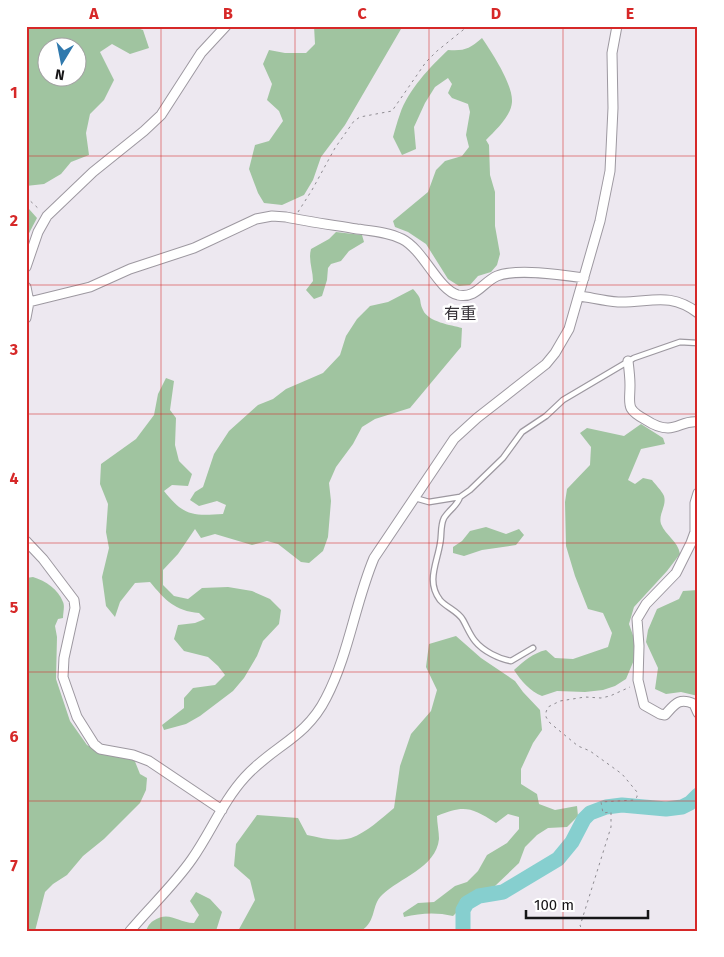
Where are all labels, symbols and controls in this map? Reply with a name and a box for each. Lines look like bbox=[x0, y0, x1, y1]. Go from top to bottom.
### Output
text: A bbox=[88, 4, 99, 23]
text: B bbox=[223, 4, 233, 23]
text: C bbox=[357, 4, 367, 23]
text: D bbox=[491, 4, 501, 23]
text: E bbox=[626, 4, 634, 23]
north arrow bbox=[38, 38, 88, 88]
text: N bbox=[54, 65, 66, 83]
text: 1 bbox=[10, 83, 18, 102]
text: 2 bbox=[10, 211, 18, 230]
district label: 有重 bbox=[444, 304, 476, 323]
text: 3 bbox=[9, 340, 18, 359]
text: 4 bbox=[9, 469, 19, 488]
text: 5 bbox=[10, 598, 19, 617]
text: 6 bbox=[9, 727, 19, 746]
text: 7 bbox=[10, 856, 18, 875]
scale bar bbox=[526, 887, 649, 919]
text: 100 m bbox=[534, 896, 574, 914]

